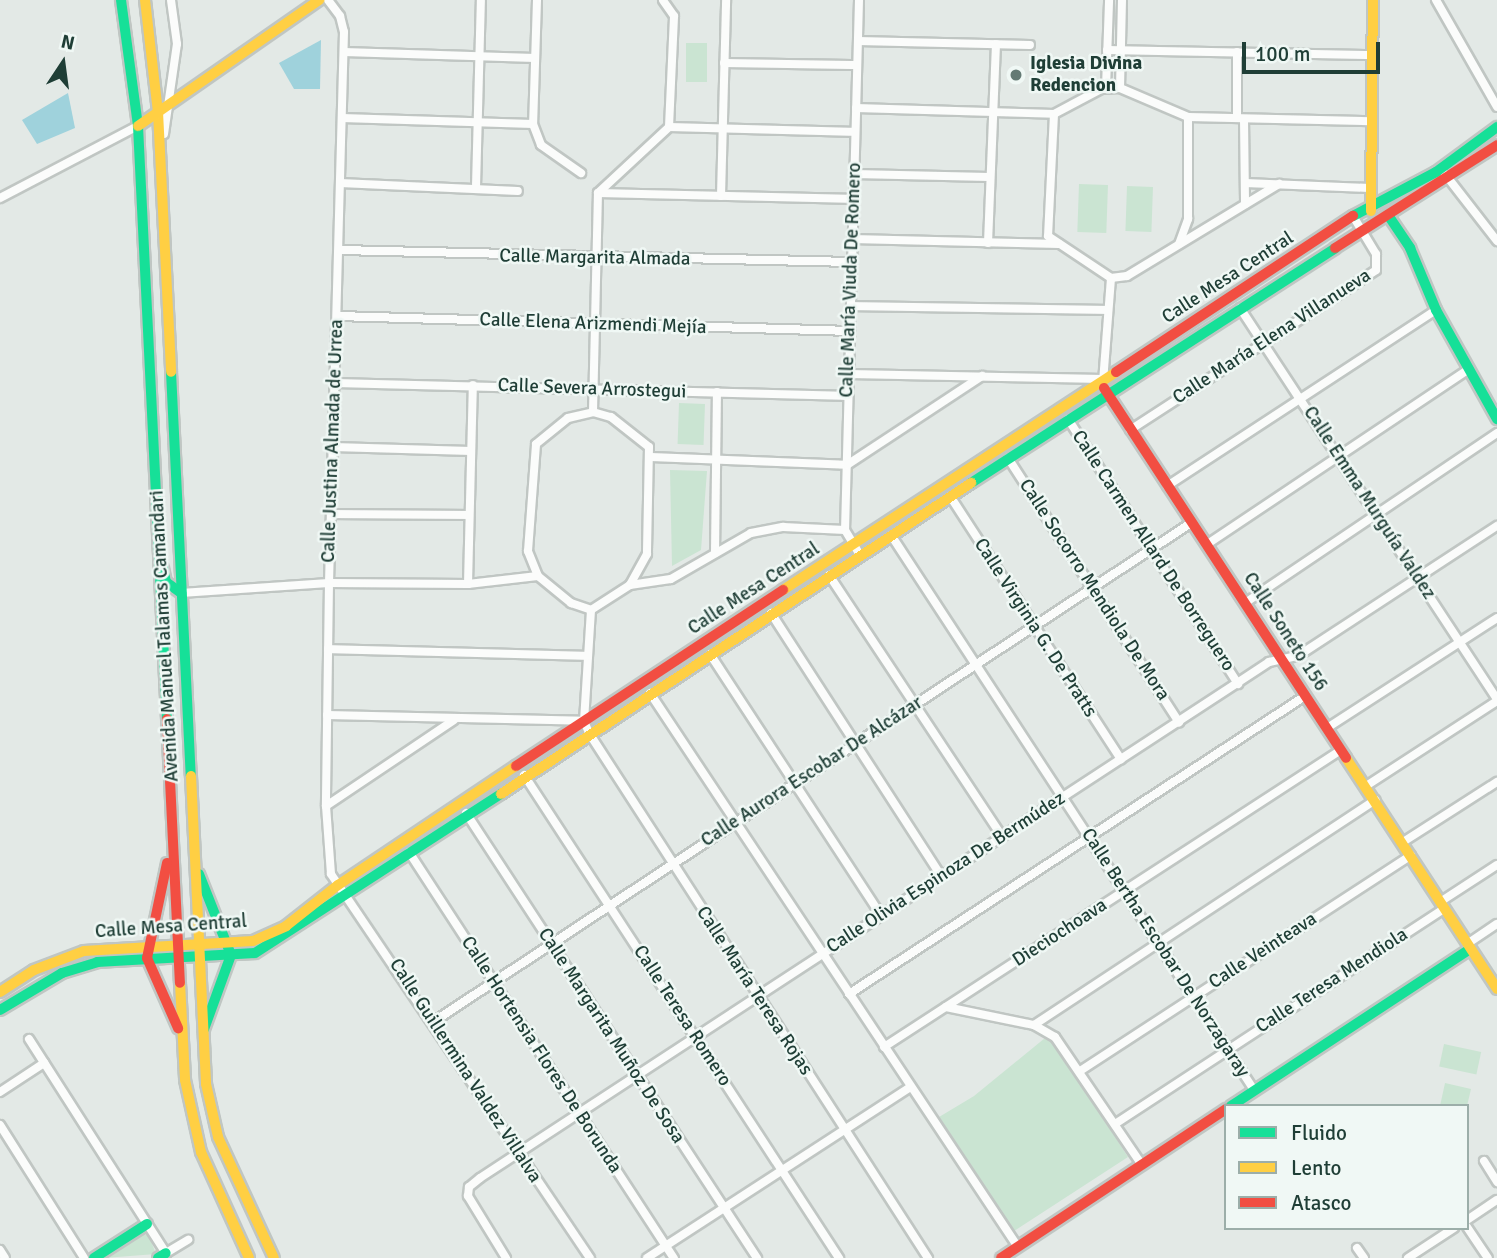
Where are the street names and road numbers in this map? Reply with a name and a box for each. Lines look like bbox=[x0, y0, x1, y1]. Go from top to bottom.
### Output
street label: Calle María Viuda De Romero bbox=[836, 162, 866, 398]
street label: Calle Mesa Central bbox=[1158, 227, 1298, 329]
street label: Calle Margarita Almada bbox=[499, 245, 691, 271]
street label: Calle María Elena Villanueva bbox=[1169, 264, 1375, 410]
street label: Calle Elena Arizmendi Mejía bbox=[479, 309, 707, 339]
street label: Calle Justina Almada de Urrea bbox=[317, 319, 349, 563]
street label: Calle Severa Arrostegui bbox=[497, 374, 687, 404]
street label: Calle Emma Murguía Valdez bbox=[1298, 402, 1440, 604]
street label: Calle Carmen Allard De Borreguero bbox=[1066, 426, 1240, 676]
street label: Calle Socorro Mendiola De Mora bbox=[1014, 475, 1174, 705]
street label: Avenida Manuel Talamas Camandari bbox=[146, 490, 184, 782]
street label: Calle Virginia G. De Pratts bbox=[969, 534, 1101, 722]
street label: Calle Mesa Central bbox=[684, 538, 824, 640]
street label: Calle Soneto 156 bbox=[1238, 568, 1332, 696]
street label: Calle Aurora Escobar De Alcázar bbox=[697, 692, 927, 852]
street label: Calle Olivia Espinoza De Bermúdez bbox=[822, 787, 1070, 959]
street label: Calle Bertha Escobar De Norzagaray bbox=[1076, 824, 1254, 1082]
street label: Dieciochoava bbox=[1009, 894, 1111, 972]
street label: Calle María Teresa Rojas bbox=[691, 902, 817, 1080]
street label: Calle Veinteava bbox=[1205, 908, 1321, 994]
street label: Calle Mesa Central bbox=[94, 910, 248, 944]
street label: Calle Teresa Mendiola bbox=[1252, 923, 1412, 1039]
street label: Calle Margarita Muñoz De Sosa bbox=[533, 924, 689, 1148]
street label: Calle Hortensia Flores De Borunda bbox=[456, 932, 626, 1178]
street label: Calle Teresa Romero bbox=[628, 941, 736, 1091]
street label: Calle Guillermina Valdez Villalva bbox=[384, 955, 546, 1187]

